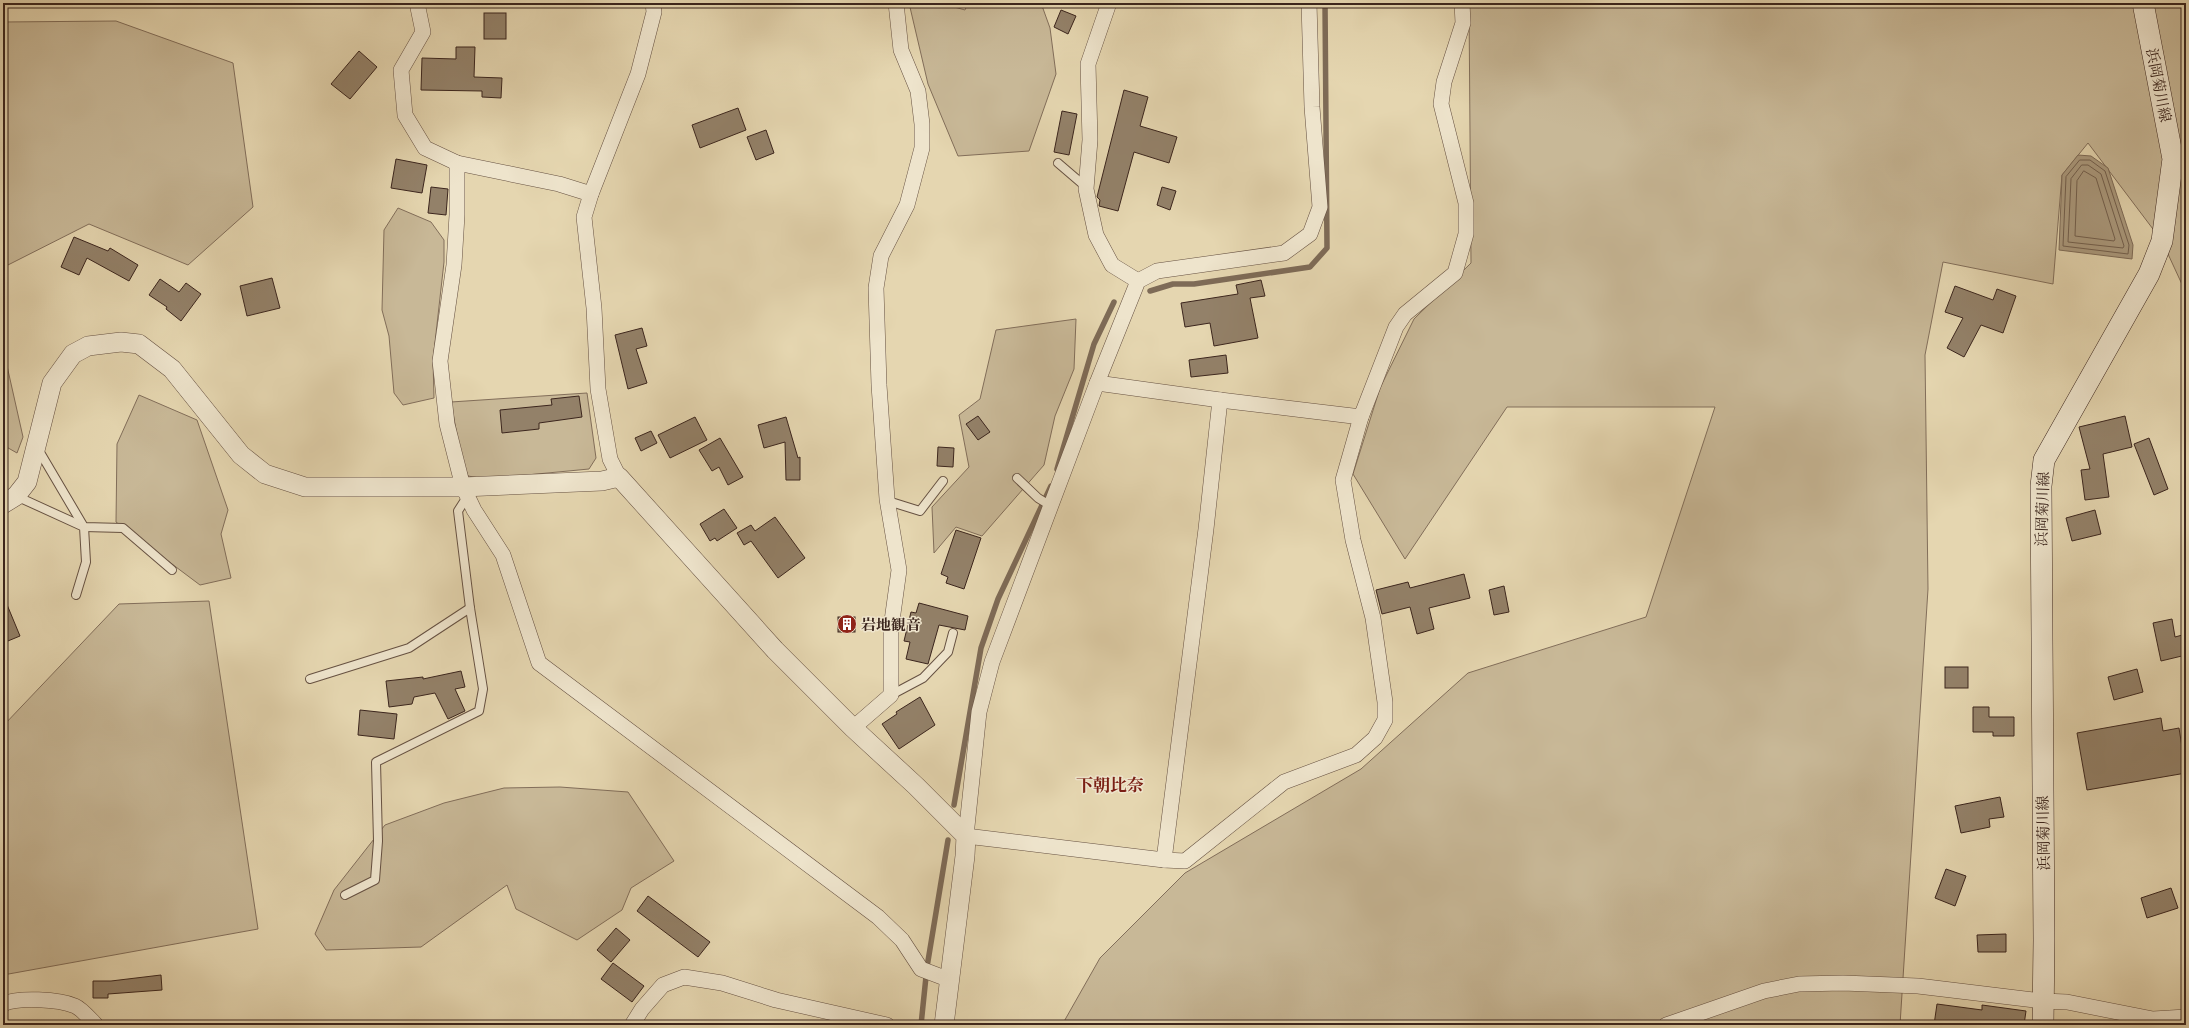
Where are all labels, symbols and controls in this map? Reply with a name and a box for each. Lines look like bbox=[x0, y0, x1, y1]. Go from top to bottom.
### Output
street label: 浜岡菊川線 bbox=[2142, 46, 2176, 124]
street label: 浜岡菊川線 bbox=[2030, 471, 2054, 547]
building icon: 岩地観音 bbox=[836, 613, 858, 635]
place label: 岩地観音 bbox=[861, 614, 921, 635]
district label: 下朝比奈 bbox=[1076, 772, 1144, 797]
street label: 浜岡菊川線 bbox=[2032, 795, 2054, 871]

